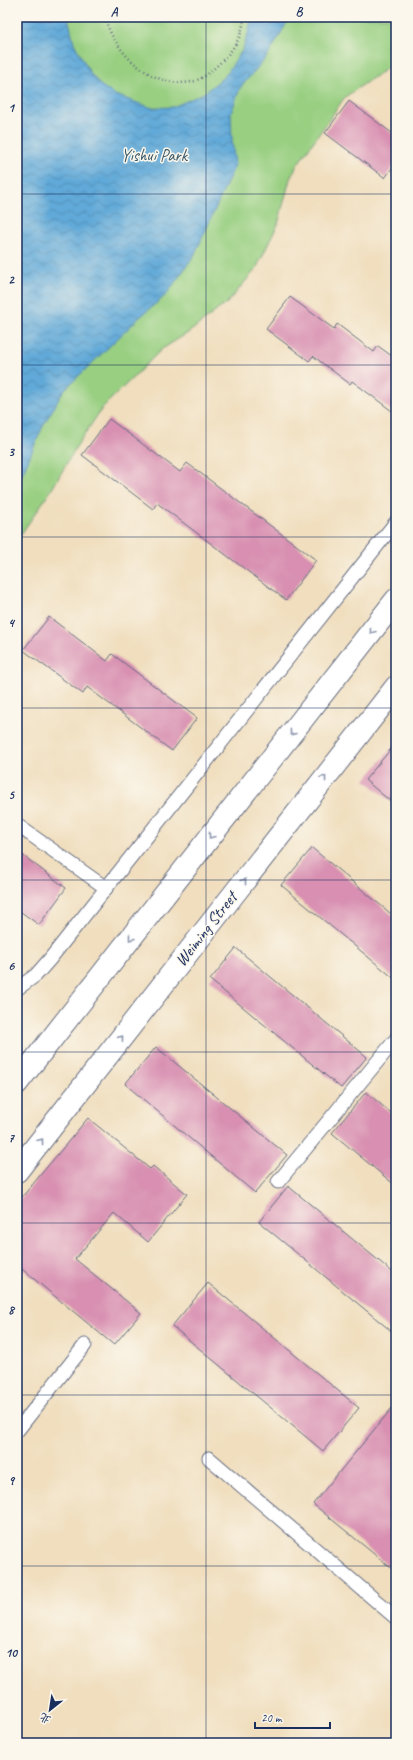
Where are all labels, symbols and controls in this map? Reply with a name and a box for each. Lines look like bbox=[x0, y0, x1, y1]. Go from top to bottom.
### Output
text: A bbox=[111, 4, 119, 20]
text: B bbox=[296, 4, 304, 20]
text: 1 bbox=[8, 100, 16, 116]
park label: Yishui Park bbox=[121, 145, 189, 166]
text: 2 bbox=[8, 272, 15, 288]
text: 3 bbox=[8, 444, 15, 460]
text: 4 bbox=[8, 615, 16, 631]
one-way arrow bbox=[370, 627, 377, 634]
one-way arrow bbox=[289, 729, 296, 736]
one-way arrow bbox=[320, 776, 327, 783]
text: 5 bbox=[8, 787, 15, 803]
one-way arrow bbox=[209, 831, 216, 838]
one-way arrow bbox=[240, 878, 247, 885]
street label: Weiming Street bbox=[170, 886, 243, 970]
one-way arrow bbox=[129, 933, 136, 940]
text: 6 bbox=[8, 958, 15, 974]
one-way arrow bbox=[116, 1036, 123, 1043]
text: 7 bbox=[8, 1130, 15, 1146]
one-way arrow bbox=[36, 1138, 43, 1145]
text: 8 bbox=[8, 1302, 16, 1318]
text: 9 bbox=[8, 1473, 15, 1489]
text: 10 bbox=[5, 1645, 18, 1661]
north arrow bbox=[30, 1690, 70, 1730]
scale bar bbox=[255, 1704, 330, 1730]
text: 北 bbox=[37, 1710, 53, 1727]
text: 20 m bbox=[261, 1710, 283, 1726]

